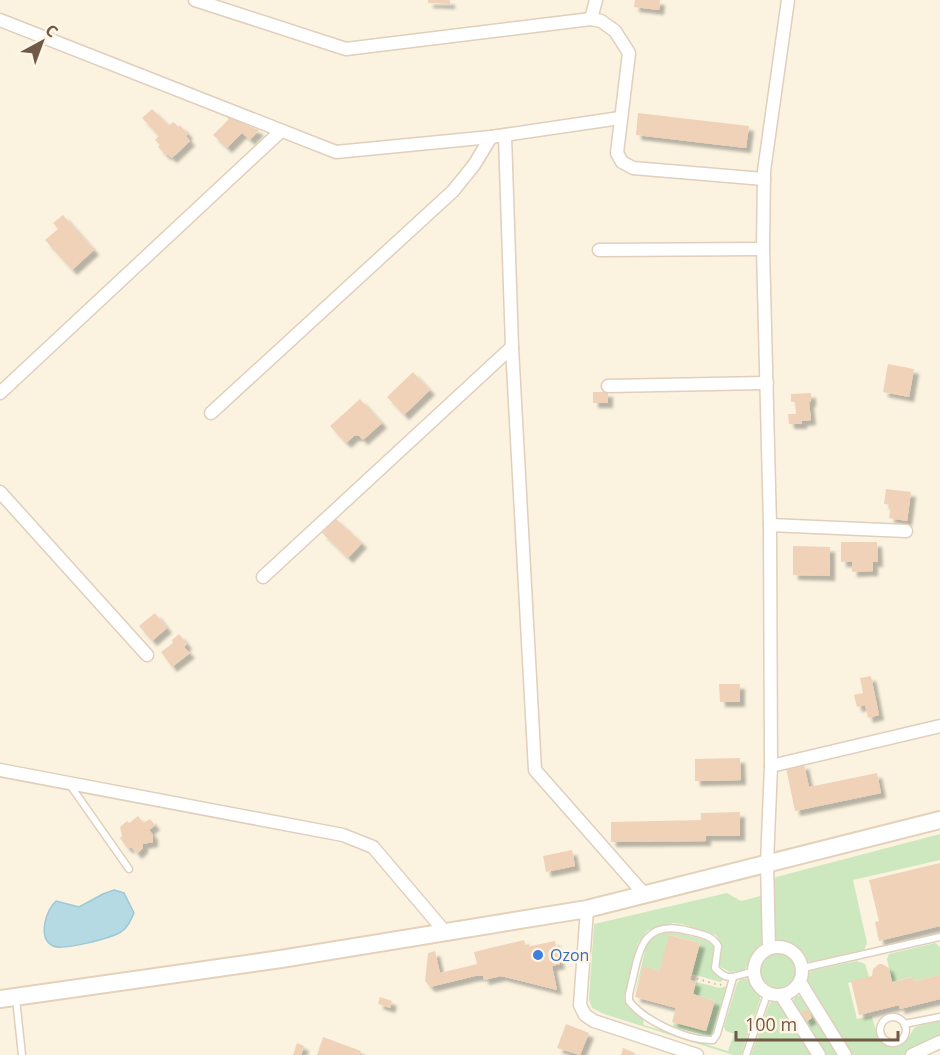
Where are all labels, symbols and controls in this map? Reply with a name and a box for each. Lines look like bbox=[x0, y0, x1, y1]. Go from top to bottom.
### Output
north arrow bbox=[12, 12, 72, 72]
text: С bbox=[41, 19, 63, 42]
place label: Ozon bbox=[550, 944, 589, 966]
marker: Ozon bbox=[531, 948, 545, 962]
scale bar bbox=[736, 1004, 898, 1042]
text: 100 m bbox=[745, 1012, 797, 1036]

